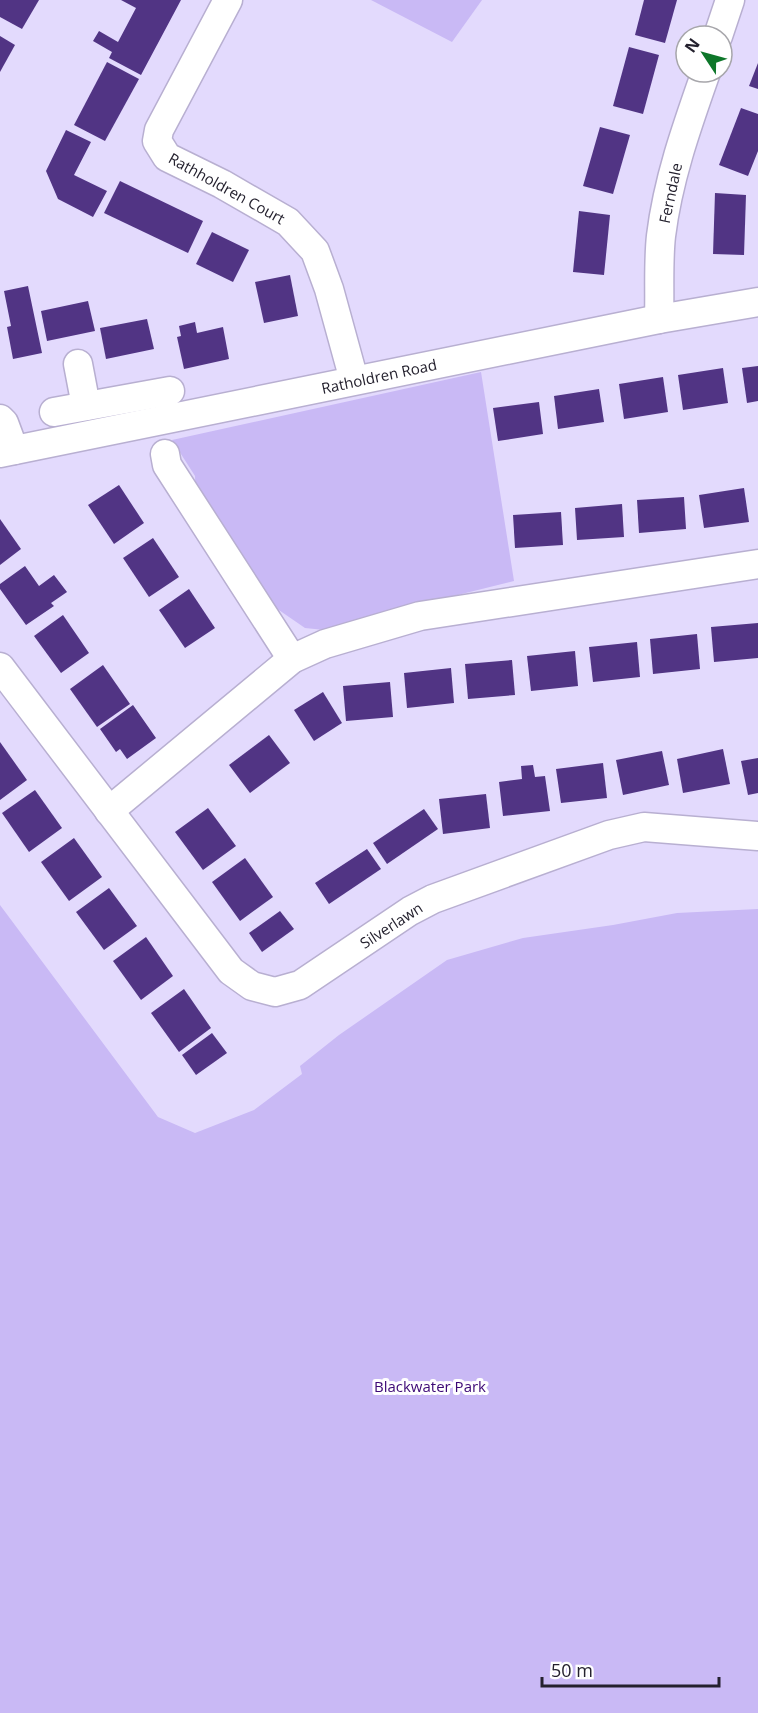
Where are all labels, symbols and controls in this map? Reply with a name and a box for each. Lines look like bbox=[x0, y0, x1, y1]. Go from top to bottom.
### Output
north arrow bbox=[674, 24, 734, 84]
text: N bbox=[679, 33, 705, 57]
street label: Rathholdren Court bbox=[165, 148, 289, 228]
street label: Ferndale bbox=[654, 161, 686, 225]
street label: Ratholdren Road bbox=[319, 354, 439, 398]
street label: Silverlawn bbox=[356, 897, 426, 953]
park label: Blackwater Park bbox=[374, 1376, 486, 1396]
scale bar bbox=[542, 1650, 719, 1688]
text: 50 m bbox=[551, 1658, 593, 1682]

